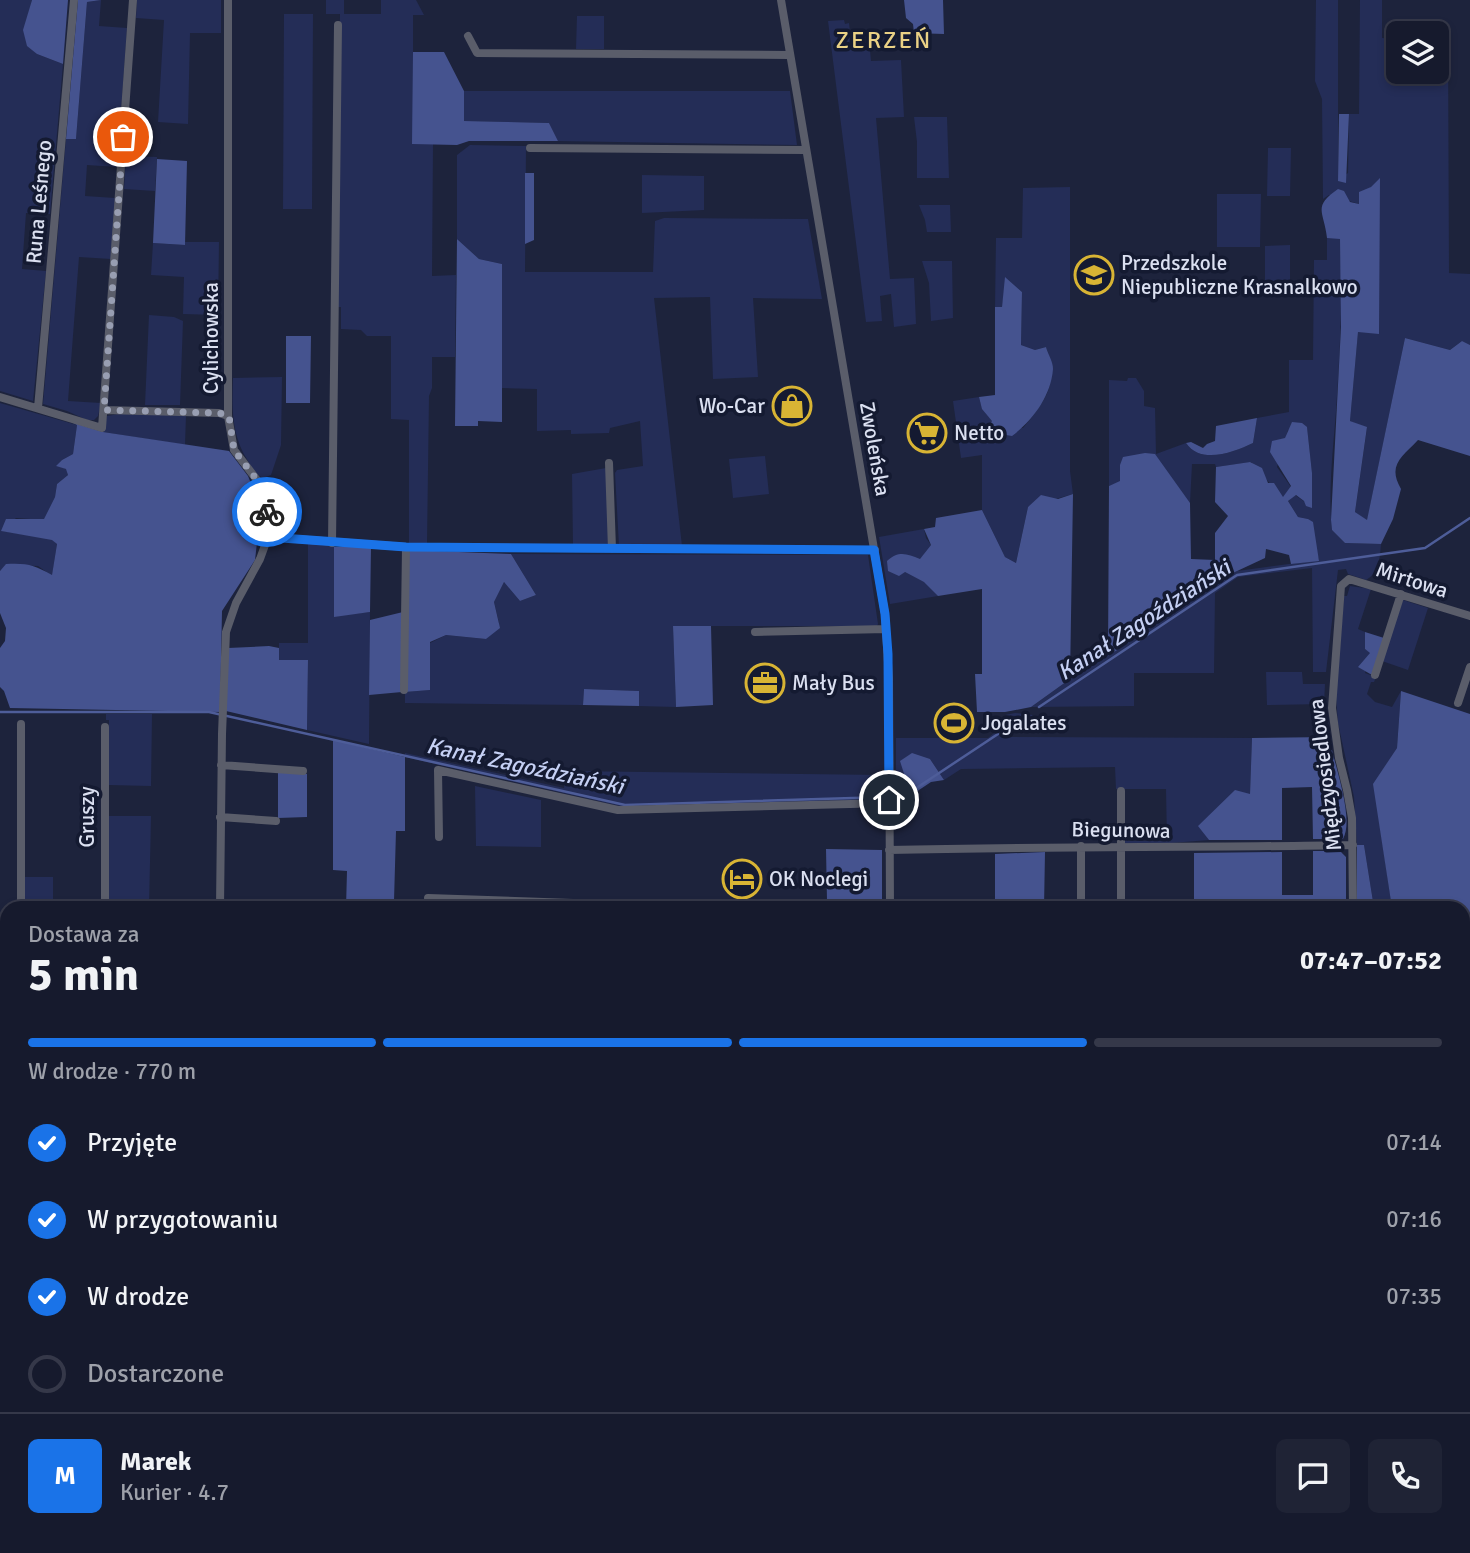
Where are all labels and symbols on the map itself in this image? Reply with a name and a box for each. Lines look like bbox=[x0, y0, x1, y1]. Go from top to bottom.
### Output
district label: ZERZEŃ bbox=[836, 25, 932, 55]
pin bbox=[93, 107, 153, 167]
street label: Runa Leśnego bbox=[21, 139, 57, 265]
place label: Przedszkole Niepubliczne Krasnalkowo bbox=[1121, 250, 1358, 300]
school or university icon: Przedszkole Niepubliczne Krasnalkowo bbox=[1073, 254, 1115, 296]
street label: Cylichowska bbox=[198, 282, 224, 394]
shop icon: Wo-Car bbox=[771, 385, 813, 427]
place label: Wo-Car bbox=[699, 393, 765, 419]
street label: Zwoleńska bbox=[854, 400, 896, 498]
supermarket icon: Netto bbox=[906, 412, 948, 454]
place label: Netto bbox=[954, 420, 1004, 446]
courier bbox=[232, 477, 302, 547]
water label: Kanał Zagoździański bbox=[1052, 552, 1238, 687]
street label: Mirtowa bbox=[1373, 556, 1451, 604]
office icon: Mały Bus bbox=[744, 662, 786, 704]
place label: Mały Bus bbox=[792, 670, 875, 696]
street label: Międzyosiedlowa bbox=[1303, 697, 1347, 853]
sports icon: Jogalates bbox=[933, 702, 975, 744]
place label: Jogalates bbox=[981, 710, 1067, 736]
water label: Kanał Zagoździański bbox=[424, 731, 629, 802]
pin bbox=[859, 770, 919, 830]
street label: Gruszy bbox=[74, 786, 100, 848]
street label: Biegunowa bbox=[1071, 816, 1171, 844]
hotel icon: OK Noclegi bbox=[721, 858, 763, 900]
place label: OK Noclegi bbox=[769, 866, 868, 892]

